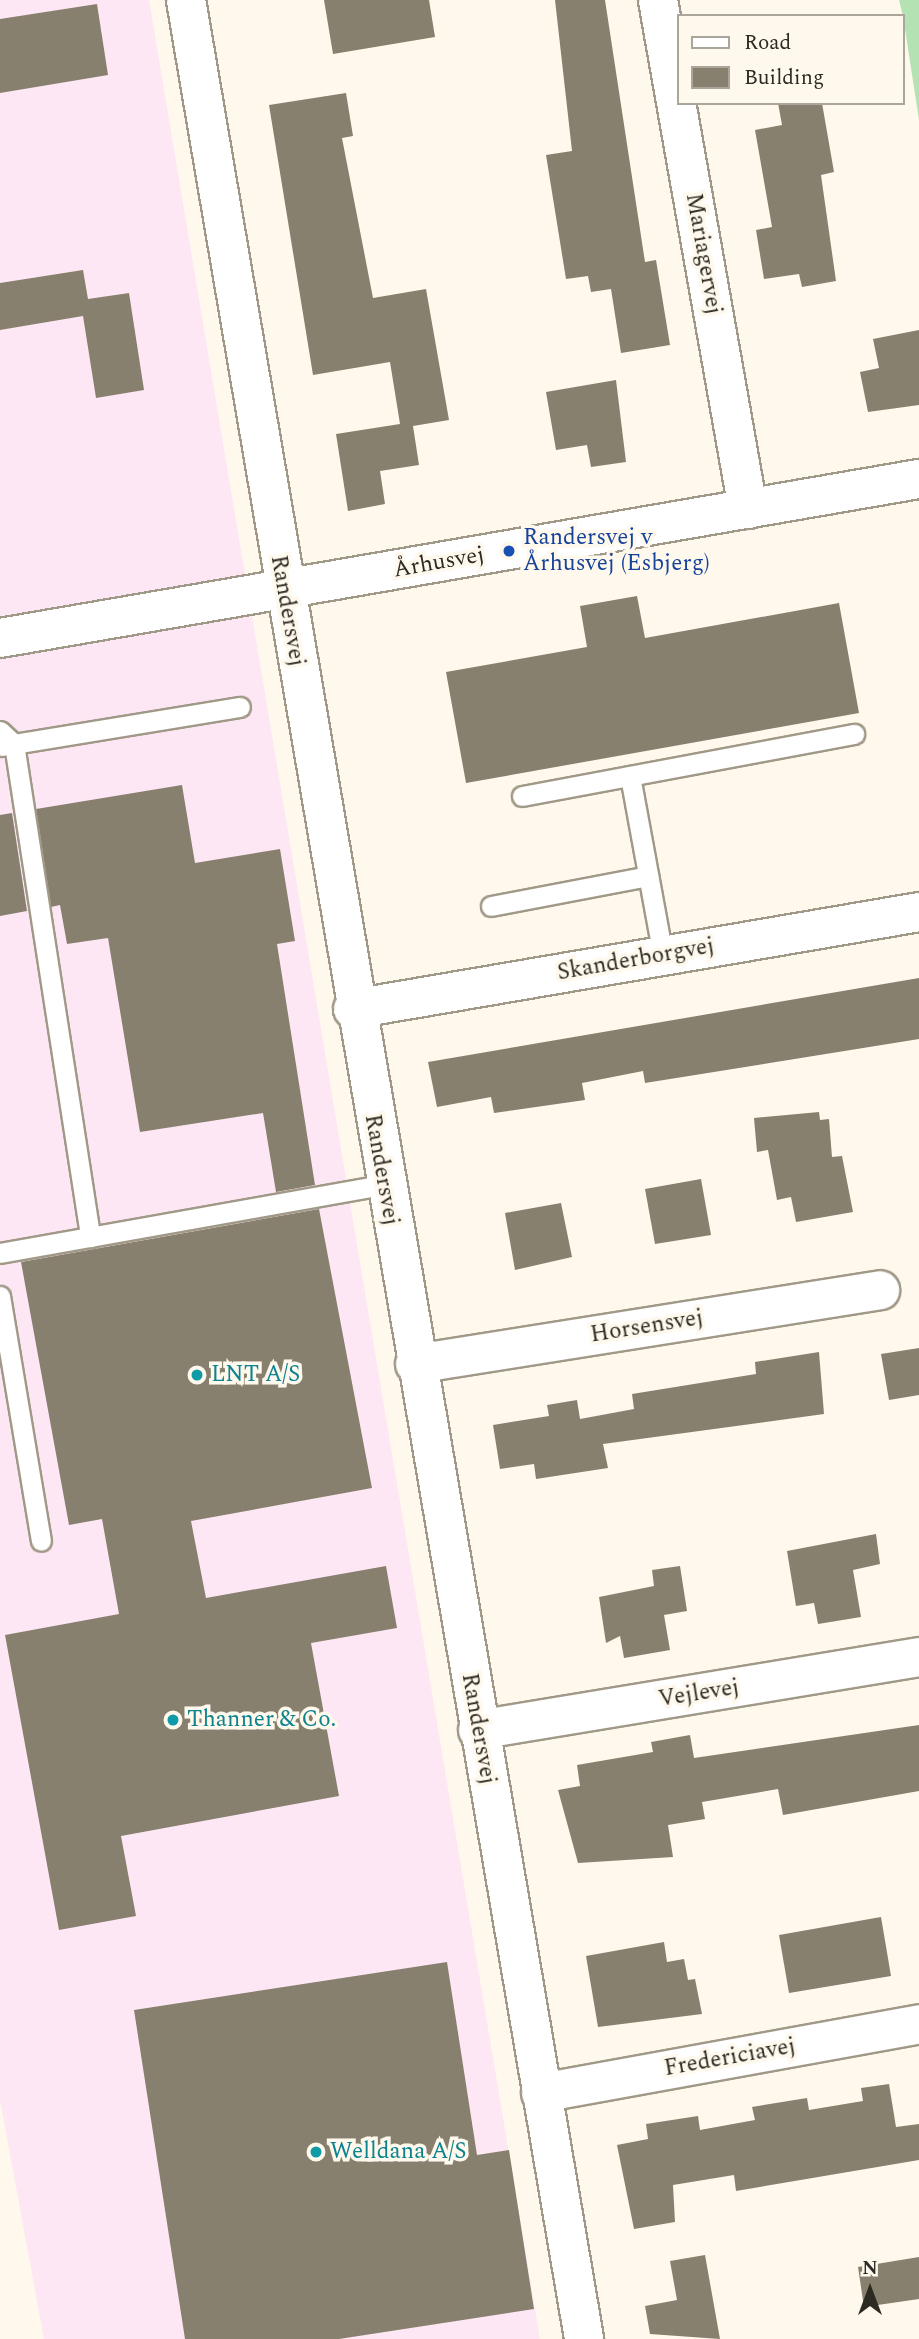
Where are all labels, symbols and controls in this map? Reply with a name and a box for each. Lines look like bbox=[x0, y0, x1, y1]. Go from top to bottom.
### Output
legend bbox=[678, 14, 905, 105]
text: Road bbox=[744, 27, 791, 59]
text: Building bbox=[744, 62, 824, 94]
street label: Mariagervej bbox=[679, 191, 727, 317]
place label: Randersvej v Århusvej (Esbjerg) bbox=[523, 524, 710, 578]
street label: Århusvej bbox=[391, 541, 487, 585]
marker: Randersvej v Århusvej (Esbjerg) bbox=[501, 543, 517, 559]
street label: Randersvej bbox=[264, 553, 310, 669]
street label: Skanderborgvej bbox=[555, 933, 717, 987]
street label: Randersvej bbox=[358, 1112, 404, 1228]
street label: Horsensvej bbox=[589, 1304, 705, 1350]
place label: LNT A/S bbox=[211, 1361, 300, 1389]
marker: LNT A/S bbox=[189, 1367, 205, 1383]
street label: Randersvej bbox=[455, 1671, 501, 1787]
street label: Vejlevej bbox=[657, 1674, 741, 1714]
place label: Thanner & Co. bbox=[187, 1706, 336, 1734]
marker: Thanner & Co. bbox=[165, 1712, 181, 1728]
street label: Fredericiavej bbox=[662, 2033, 798, 2083]
place label: Welldana A/S bbox=[330, 2138, 466, 2166]
marker: Welldana A/S bbox=[308, 2144, 324, 2160]
text: N bbox=[862, 2254, 878, 2283]
north arrow bbox=[835, 2255, 905, 2325]

